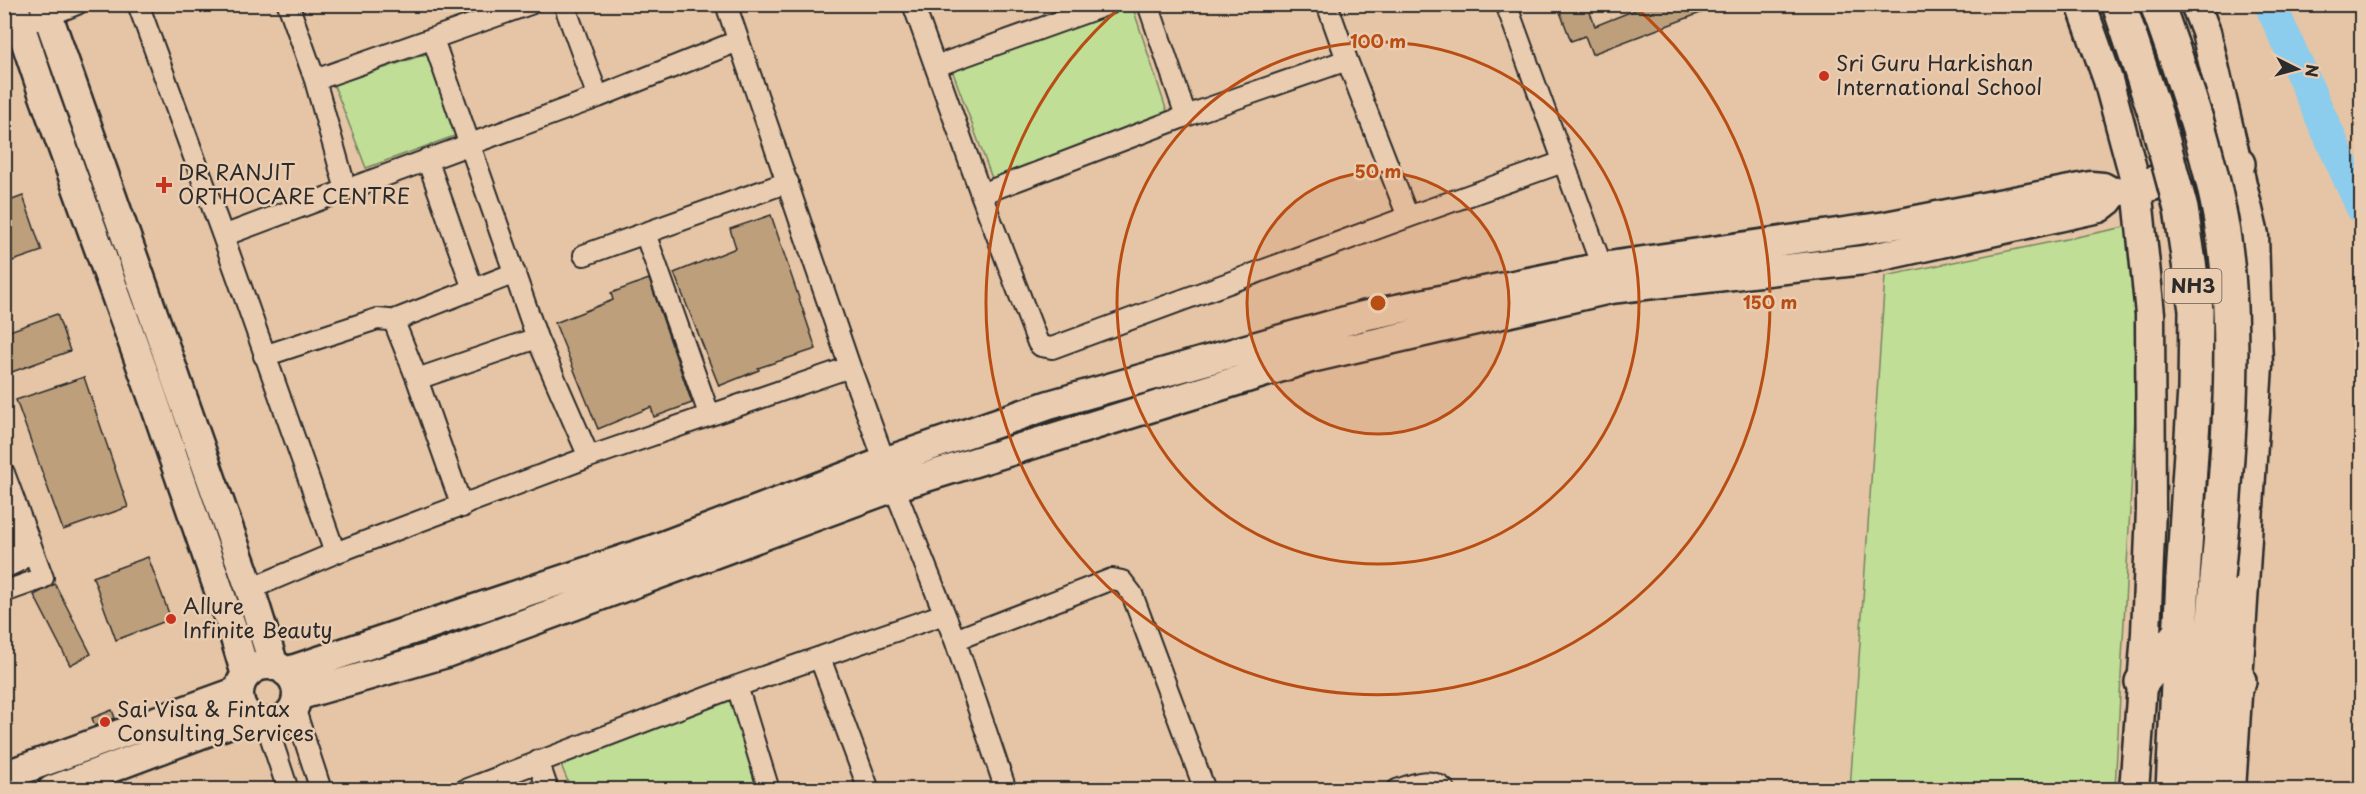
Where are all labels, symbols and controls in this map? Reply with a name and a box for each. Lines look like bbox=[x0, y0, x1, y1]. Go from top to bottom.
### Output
text: 100 m bbox=[1350, 27, 1406, 54]
north arrow bbox=[2267, 39, 2327, 99]
place label: Sri Guru Harkishan International School bbox=[1836, 46, 2042, 102]
text: N bbox=[2300, 63, 2326, 78]
marker: Sri Guru Harkishan International School bbox=[1817, 69, 1831, 83]
place label: DR RANJIT ORTHOCARE CENTRE bbox=[178, 155, 410, 211]
text: 50 m bbox=[1355, 157, 1401, 184]
marker: DR RANJIT ORTHOCARE CENTRE bbox=[155, 176, 173, 194]
road number: NH3 bbox=[2164, 269, 2222, 303]
text: 150 m bbox=[1743, 288, 1797, 315]
centre of rings bbox=[1368, 293, 1388, 313]
place label: Allure Infinite Beauty bbox=[183, 589, 333, 645]
marker: Allure Infinite Beauty bbox=[164, 612, 178, 626]
place label: Sai Visa & Fintax Consulting Services bbox=[117, 692, 314, 748]
marker: Sai Visa & Fintax Consulting Services bbox=[98, 715, 112, 729]

